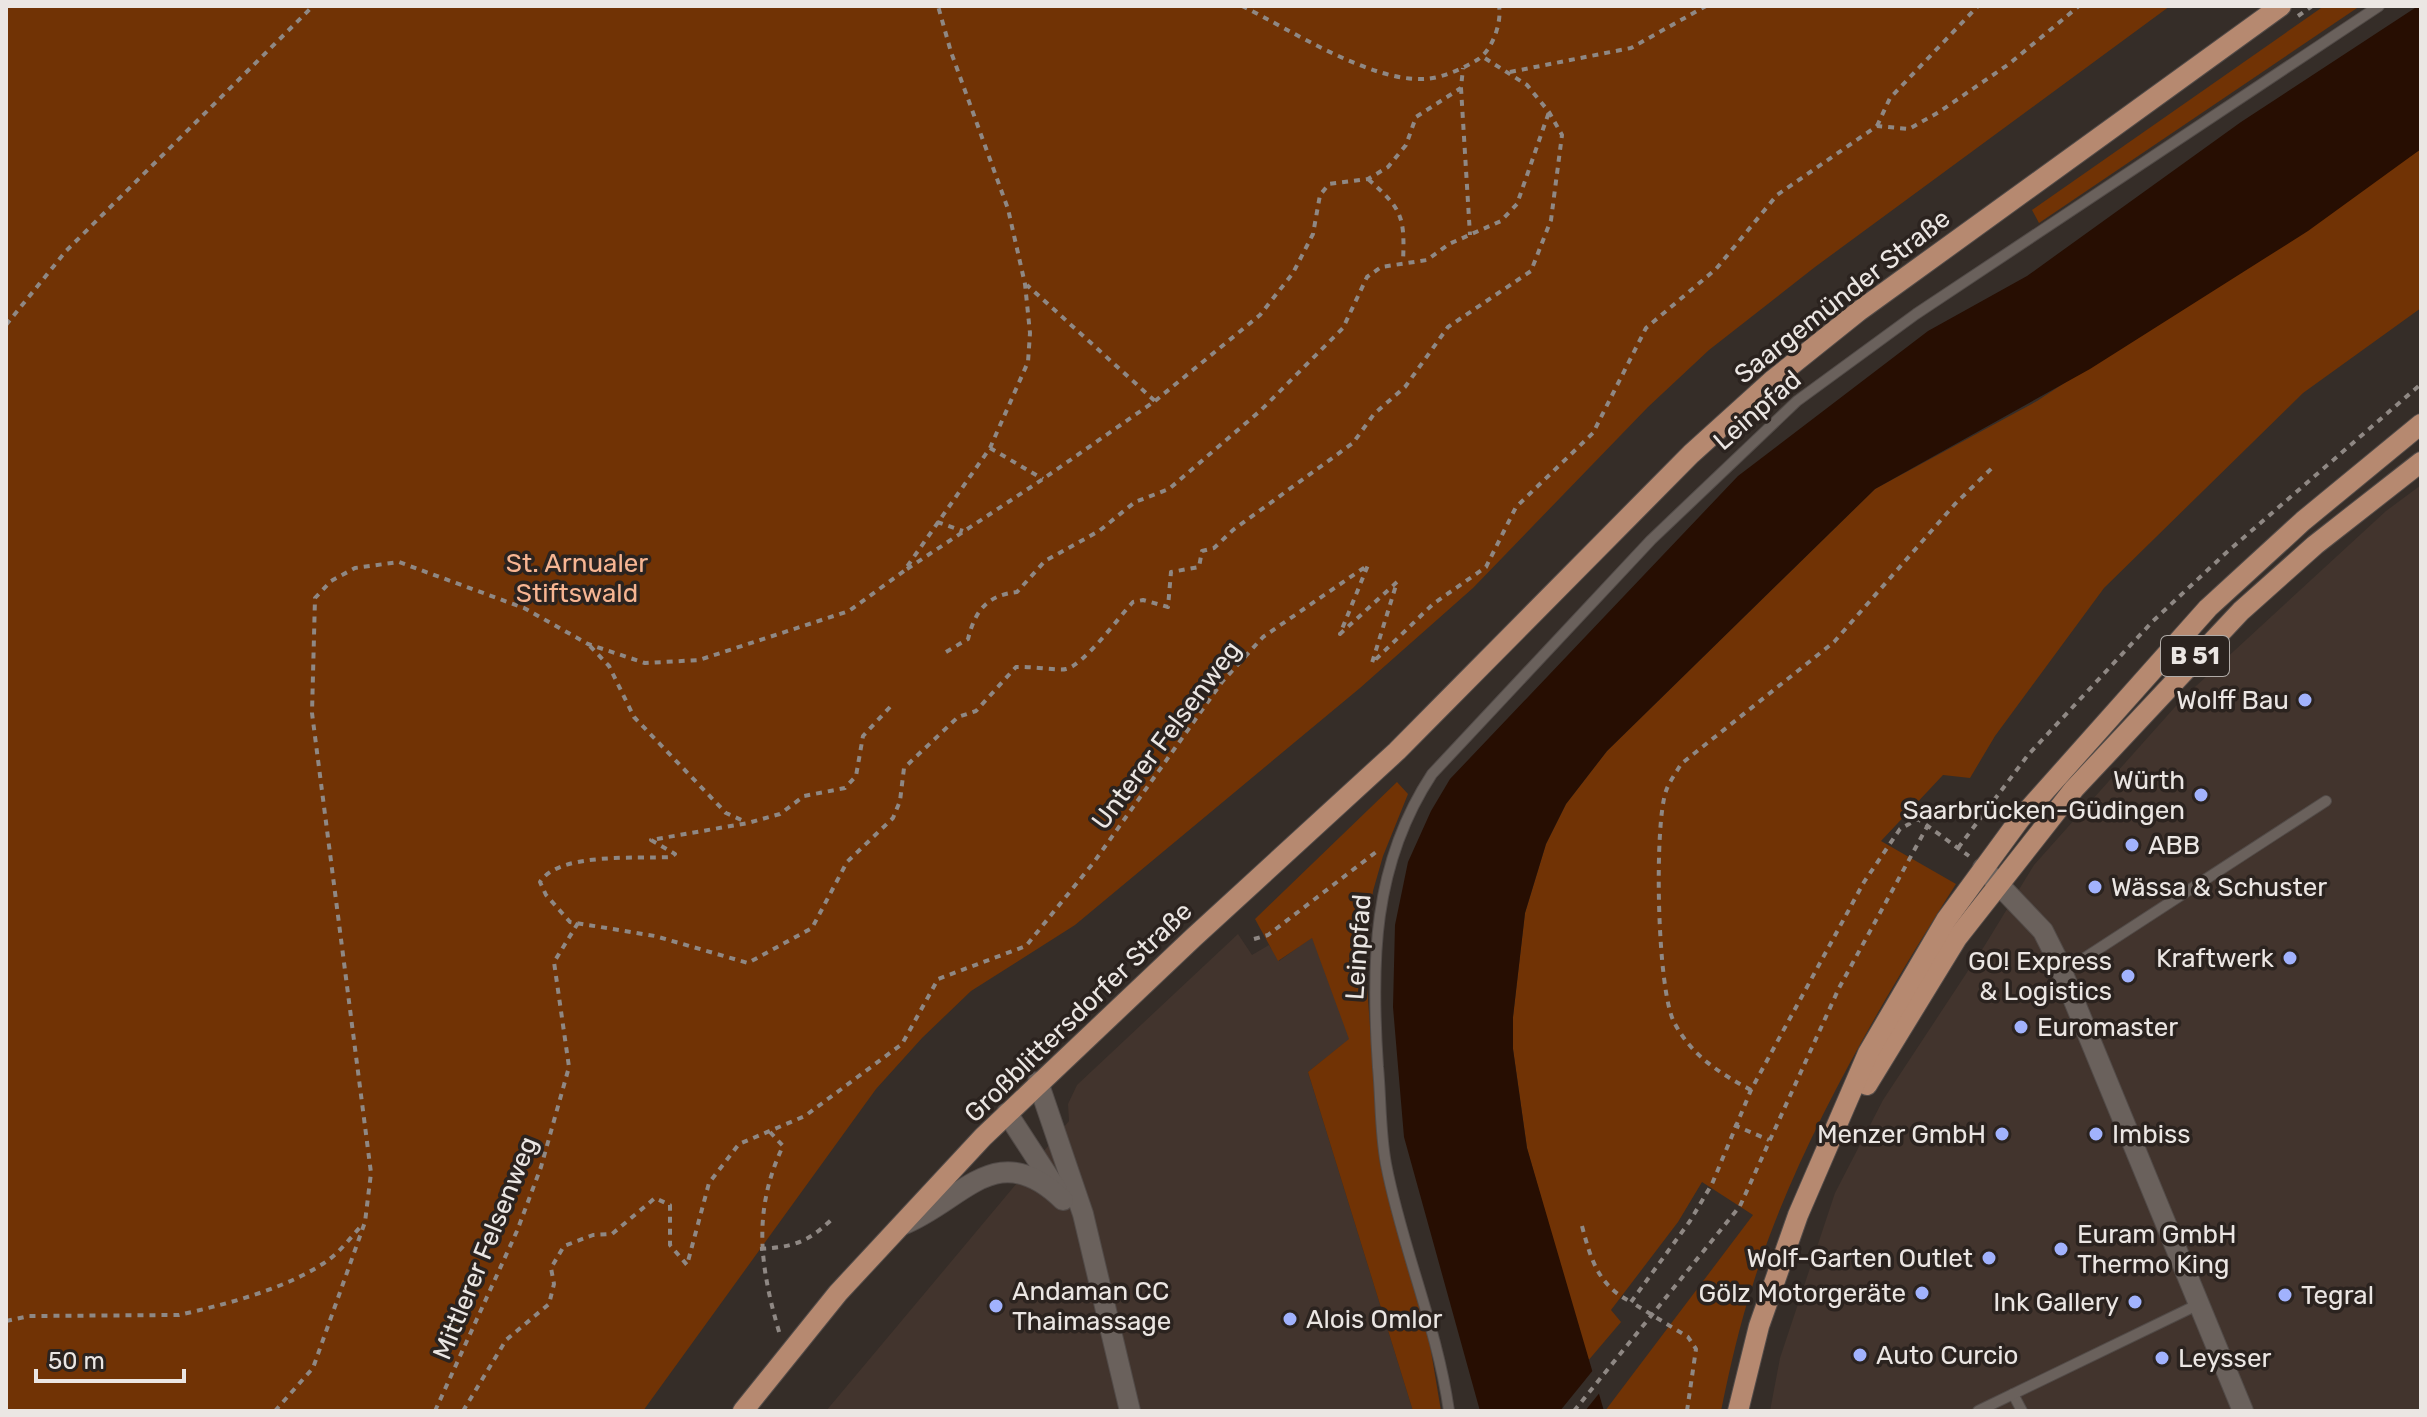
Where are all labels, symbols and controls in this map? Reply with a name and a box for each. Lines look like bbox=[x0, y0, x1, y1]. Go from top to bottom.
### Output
street label: Saargemünder Straße bbox=[1728, 203, 1956, 390]
street label: Leinpfad bbox=[1707, 364, 1807, 457]
park label: St. Arnualer Stiftswald bbox=[506, 548, 648, 609]
street label: Unterer Felsenweg bbox=[1085, 635, 1247, 836]
road number: B 51 bbox=[2161, 636, 2229, 676]
place label: Wolff Bau bbox=[2176, 685, 2289, 716]
marker: Wolff Bau bbox=[2296, 691, 2314, 709]
place label: Würth Saarbrücken-Güdingen bbox=[1902, 765, 2185, 826]
marker: Würth Saarbrücken-Güdingen bbox=[2192, 786, 2210, 804]
place label: ABB bbox=[2148, 830, 2200, 861]
marker: ABB bbox=[2123, 836, 2141, 854]
place label: Wässa & Schuster bbox=[2111, 872, 2327, 903]
marker: Wässa & Schuster bbox=[2086, 878, 2104, 896]
street label: Leinpfad bbox=[1339, 893, 1378, 1001]
street label: Großblittersdorfer Straße bbox=[958, 896, 1199, 1129]
place label: Kraftwerk bbox=[2156, 943, 2275, 974]
place label: GO! Express & Logistics bbox=[1968, 946, 2112, 1007]
marker: Kraftwerk bbox=[2281, 949, 2299, 967]
marker: GO! Express & Logistics bbox=[2119, 967, 2137, 985]
place label: Euromaster bbox=[2037, 1012, 2178, 1043]
marker: Euromaster bbox=[2012, 1018, 2030, 1036]
place label: Menzer GmbH bbox=[1817, 1119, 1986, 1150]
place label: Imbiss bbox=[2112, 1119, 2191, 1150]
marker: Menzer GmbH bbox=[1993, 1125, 2011, 1143]
marker: Imbiss bbox=[2087, 1125, 2105, 1143]
street label: Mittlerer Felsenweg bbox=[427, 1132, 544, 1364]
place label: Euram GmbH Thermo King bbox=[2077, 1219, 2237, 1280]
marker: Euram GmbH Thermo King bbox=[2052, 1240, 2070, 1258]
place label: Wolf-Garten Outlet bbox=[1746, 1243, 1973, 1274]
marker: Wolf-Garten Outlet bbox=[1980, 1249, 1998, 1267]
place label: Andaman CC Thaimassage bbox=[1012, 1276, 1171, 1337]
place label: Gölz Motorgeräte bbox=[1699, 1278, 1906, 1309]
place label: Tegral bbox=[2301, 1280, 2374, 1311]
marker: Gölz Motorgeräte bbox=[1913, 1284, 1931, 1302]
marker: Tegral bbox=[2276, 1286, 2294, 1304]
place label: Ink Gallery bbox=[1993, 1287, 2119, 1318]
marker: Ink Gallery bbox=[2126, 1293, 2144, 1311]
marker: Andaman CC Thaimassage bbox=[987, 1297, 1005, 1315]
place label: Alois Omlor bbox=[1306, 1304, 1443, 1335]
marker: Alois Omlor bbox=[1281, 1310, 1299, 1328]
scale bar bbox=[36, 1333, 184, 1383]
place label: Auto Curcio bbox=[1876, 1340, 2019, 1371]
place label: Leysser bbox=[2178, 1343, 2271, 1374]
marker: Auto Curcio bbox=[1851, 1346, 1869, 1364]
text: 50 m bbox=[48, 1347, 105, 1375]
marker: Leysser bbox=[2153, 1349, 2171, 1367]

